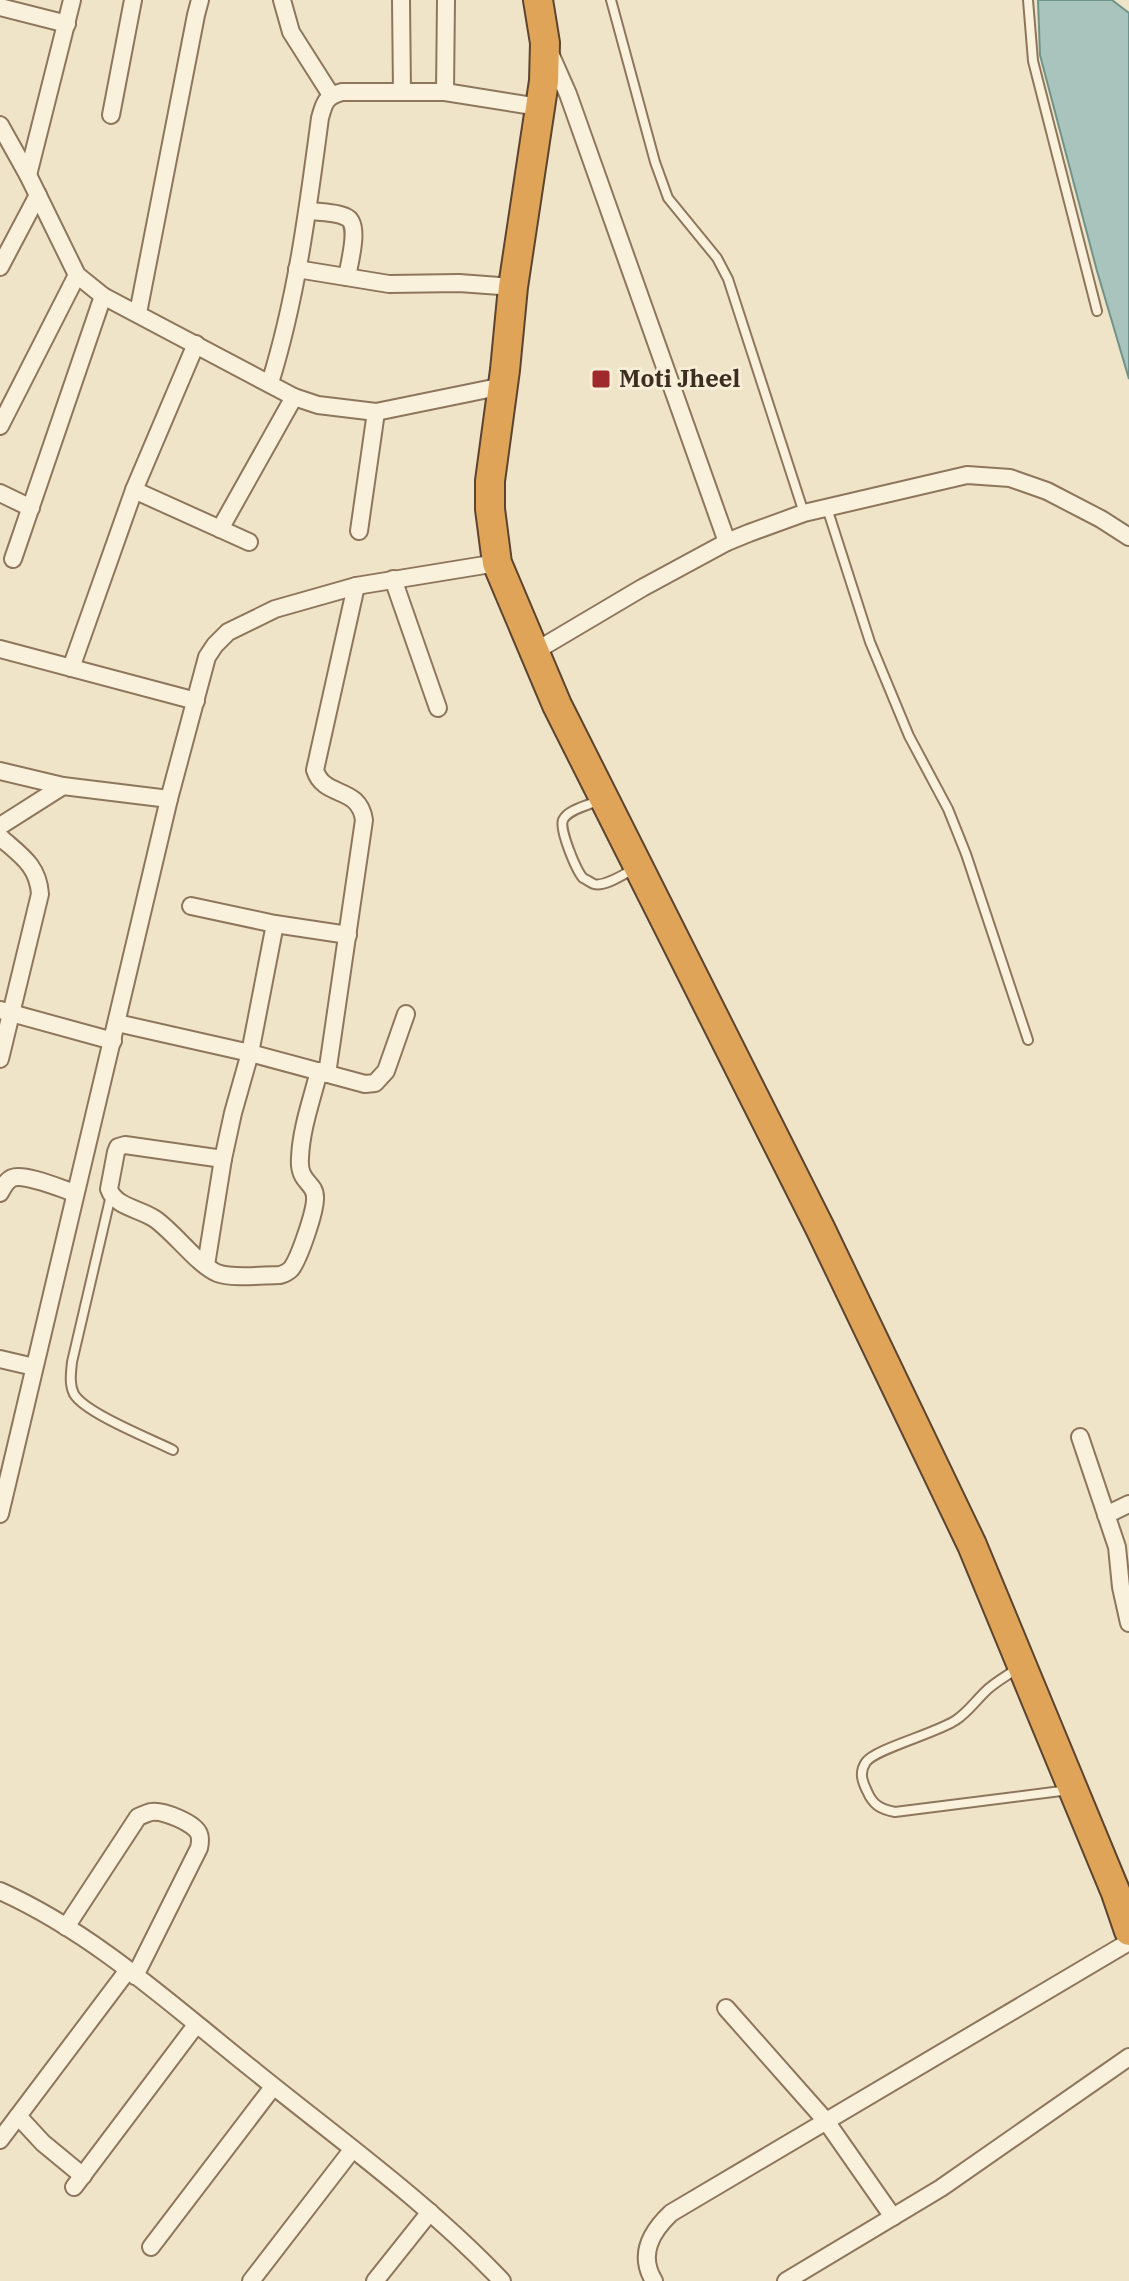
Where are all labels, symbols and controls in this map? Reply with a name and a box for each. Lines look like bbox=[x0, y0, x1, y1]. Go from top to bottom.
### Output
place label: Moti Jheel bbox=[619, 362, 740, 394]
marker: Moti Jheel bbox=[590, 368, 612, 390]

